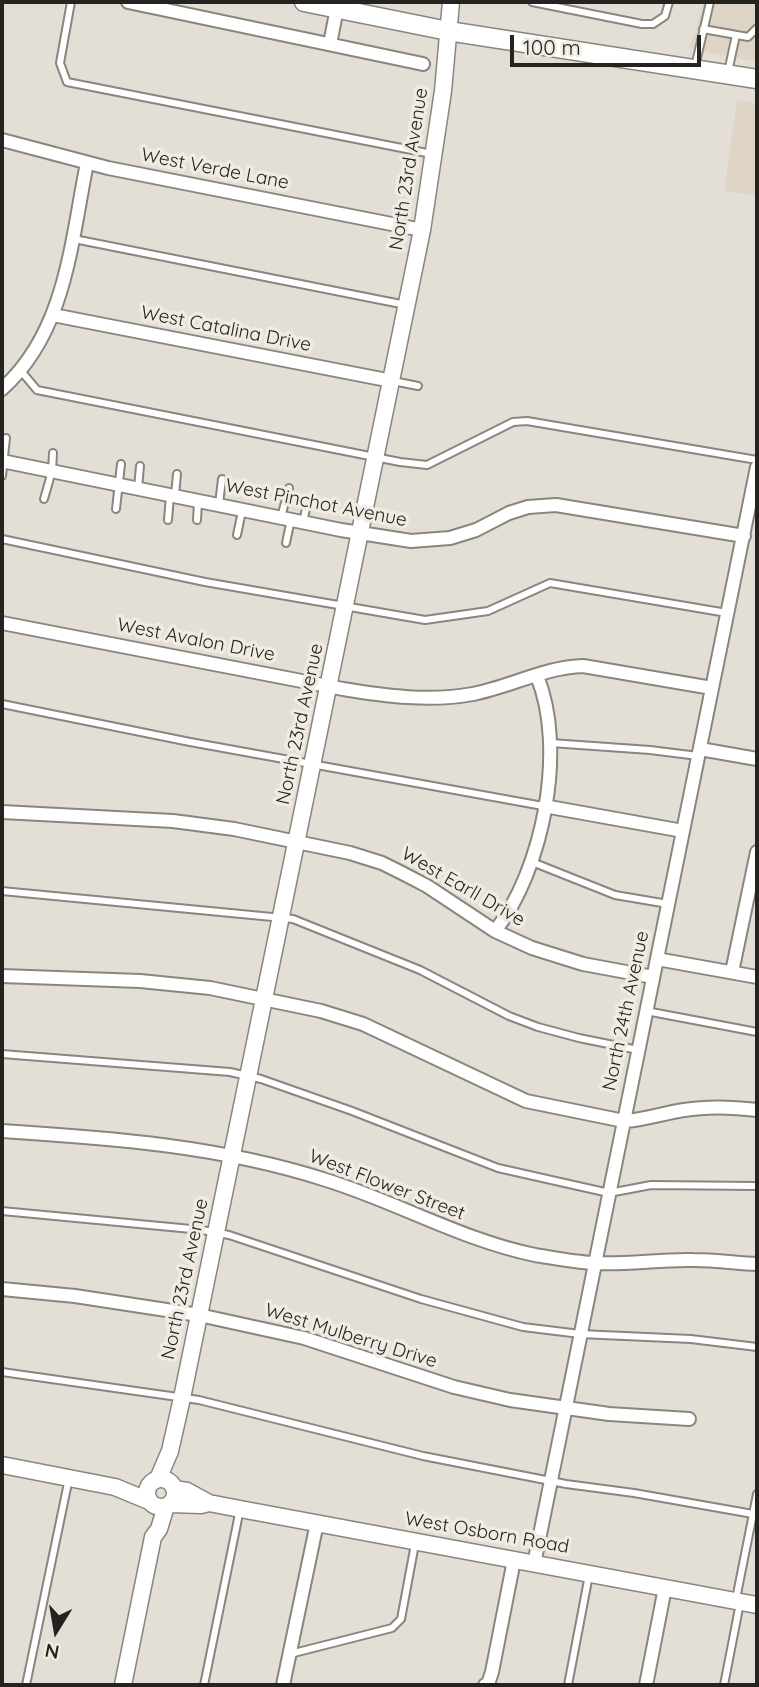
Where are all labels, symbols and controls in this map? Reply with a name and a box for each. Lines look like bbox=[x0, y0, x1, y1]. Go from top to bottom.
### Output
scale bar bbox=[514, 21, 705, 65]
text: 100 m bbox=[523, 34, 581, 60]
street label: North 23rd Avenue bbox=[385, 86, 433, 252]
street label: West Verde Lane bbox=[139, 144, 291, 194]
street label: West Catalina Drive bbox=[139, 301, 313, 357]
street label: West Pinchot Avenue bbox=[223, 474, 409, 532]
street label: West Avalon Drive bbox=[115, 614, 277, 666]
street label: North 23rd Avenue bbox=[272, 641, 328, 807]
street label: West Earll Drive bbox=[397, 842, 529, 932]
street label: North 24th Avenue bbox=[598, 929, 654, 1093]
street label: West Flower Street bbox=[306, 1145, 468, 1225]
street label: North 23rd Avenue bbox=[157, 1196, 213, 1362]
street label: West Mulberry Drive bbox=[262, 1299, 440, 1373]
street label: West Osborn Road bbox=[403, 1507, 571, 1559]
north arrow bbox=[21, 1596, 91, 1666]
text: N bbox=[43, 1639, 61, 1665]

